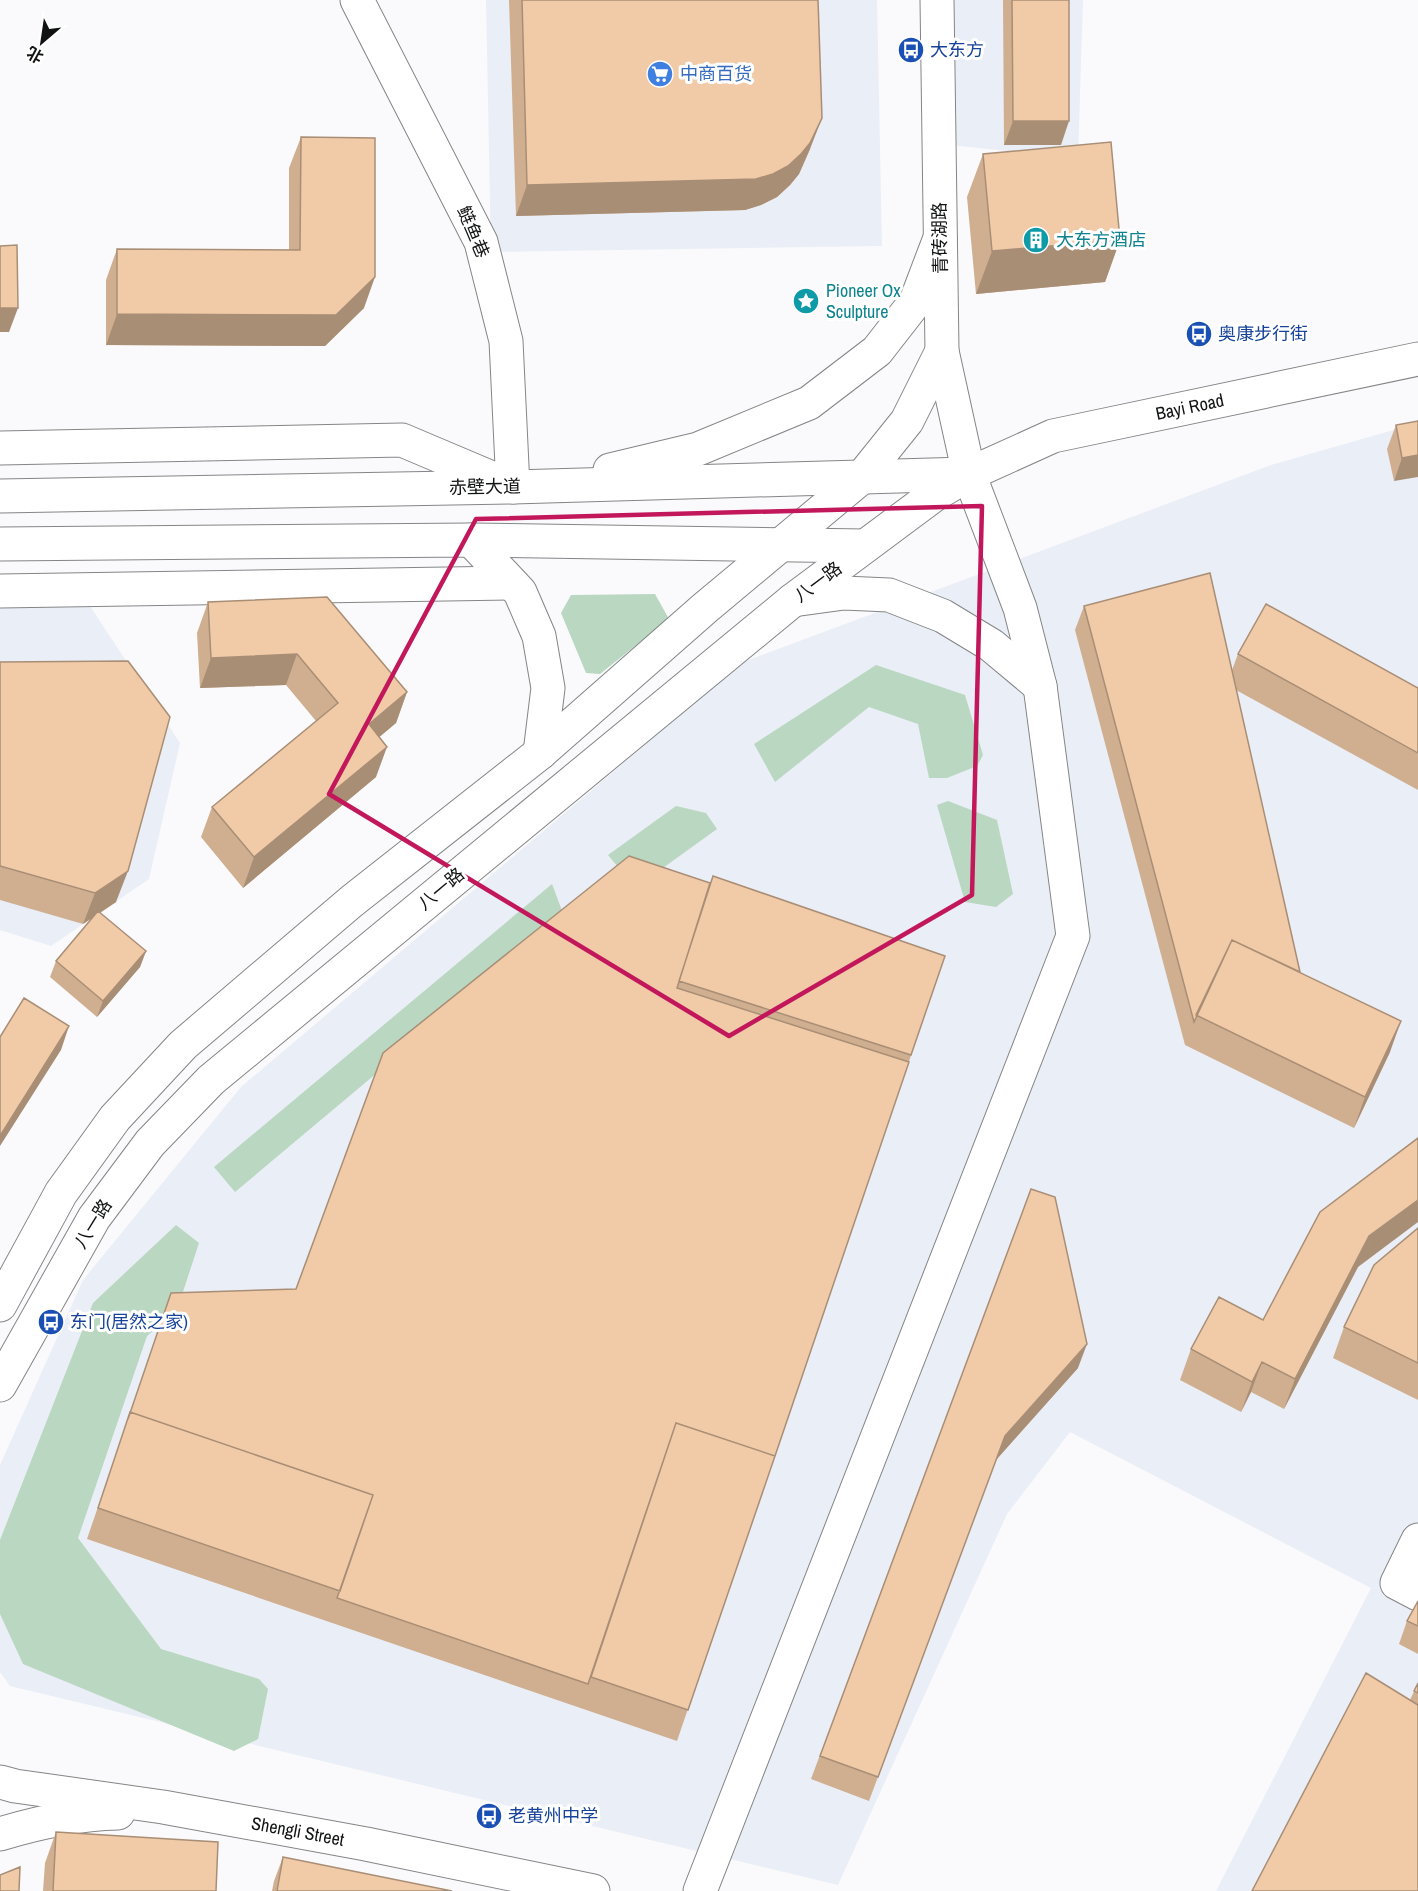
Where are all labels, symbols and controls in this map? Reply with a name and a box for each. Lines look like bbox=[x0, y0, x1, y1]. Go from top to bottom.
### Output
north arrow bbox=[12, 12, 72, 72]
bus stop icon: 大东方 bbox=[896, 35, 926, 65]
place label: 大东方 bbox=[930, 37, 984, 62]
text: 北 bbox=[22, 42, 47, 69]
supermarket icon: 中商百货 bbox=[645, 59, 675, 89]
place label: 中商百货 bbox=[680, 61, 752, 86]
street label: 鲢鱼巷 bbox=[451, 202, 496, 262]
street label: 青砖湖路 bbox=[926, 202, 953, 274]
building icon: 大东方酒店 bbox=[1021, 225, 1051, 255]
place label: 大东方酒店 bbox=[1056, 227, 1146, 252]
place label: Pioneer Ox Sculpture bbox=[826, 278, 901, 324]
place icon: Pioneer Ox Sculpture bbox=[791, 286, 821, 316]
bus stop icon: 奥康步行街 bbox=[1184, 319, 1214, 349]
place label: 奥康步行街 bbox=[1218, 321, 1308, 346]
street label: Bayi Road bbox=[1153, 387, 1226, 426]
street label: 赤壁大道 bbox=[449, 473, 521, 500]
street label: 八一路 bbox=[789, 555, 847, 608]
street label: 八一路 bbox=[412, 862, 469, 916]
street label: 八一路 bbox=[68, 1194, 117, 1253]
bus stop icon: 东门(居然之家) bbox=[36, 1307, 66, 1337]
place label: 东门(居然之家) bbox=[70, 1309, 188, 1334]
bus stop icon: 老黄州中学 bbox=[474, 1801, 504, 1831]
place label: 老黄州中学 bbox=[508, 1803, 598, 1828]
street label: Shengli Street bbox=[250, 1810, 346, 1852]

